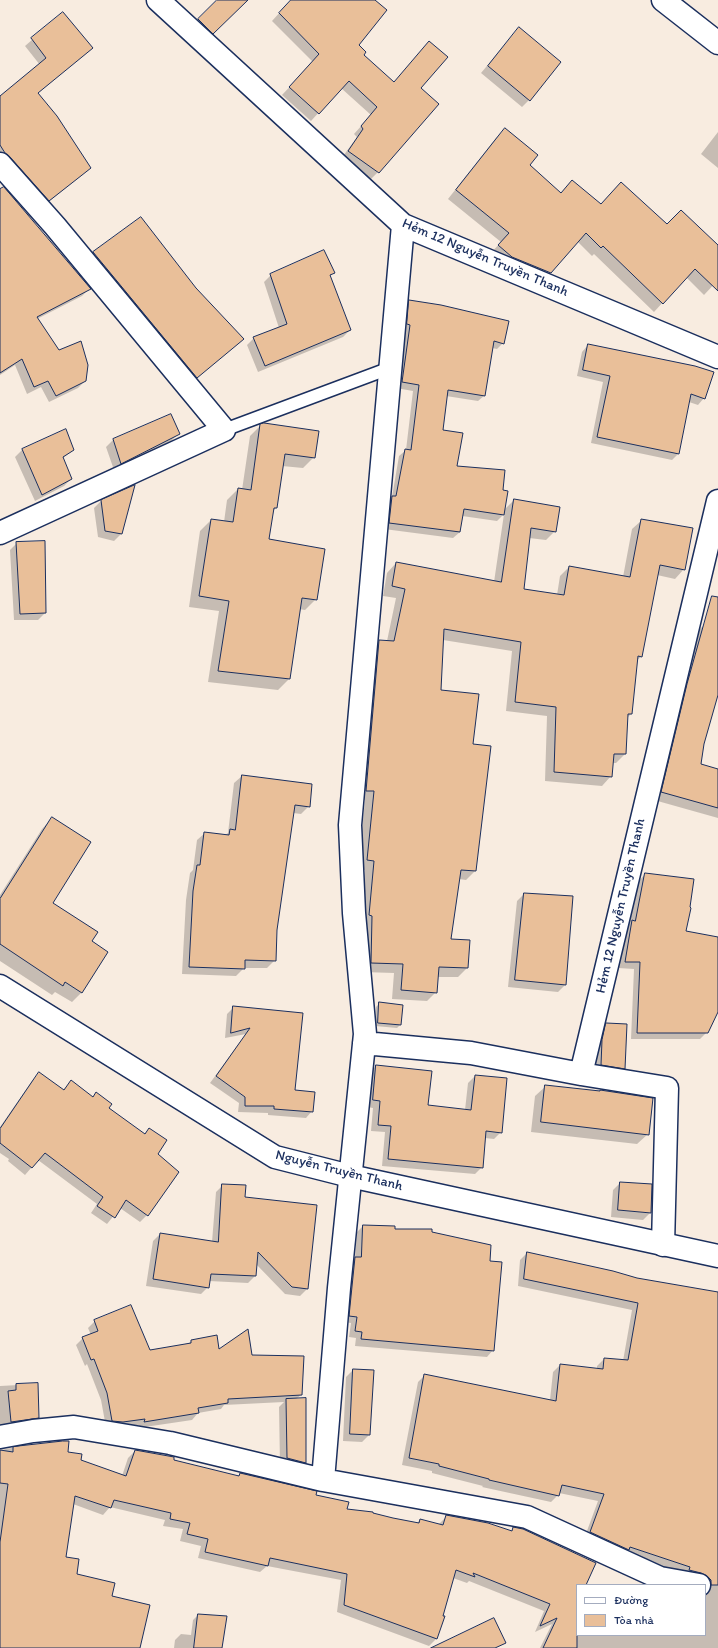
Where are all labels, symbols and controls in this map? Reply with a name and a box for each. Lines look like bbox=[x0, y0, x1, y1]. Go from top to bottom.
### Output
street label: Hẻm 12 Nguyễn Truyền Thanh bbox=[399, 215, 571, 301]
street label: Hẻm 12 Nguyễn Truyền Thanh bbox=[593, 817, 649, 995]
street label: Nguyễn Truyền Thanh bbox=[274, 1147, 404, 1195]
legend bbox=[576, 1584, 706, 1636]
text: Đường bbox=[614, 1593, 648, 1607]
text: Tòa nhà bbox=[614, 1613, 654, 1627]

